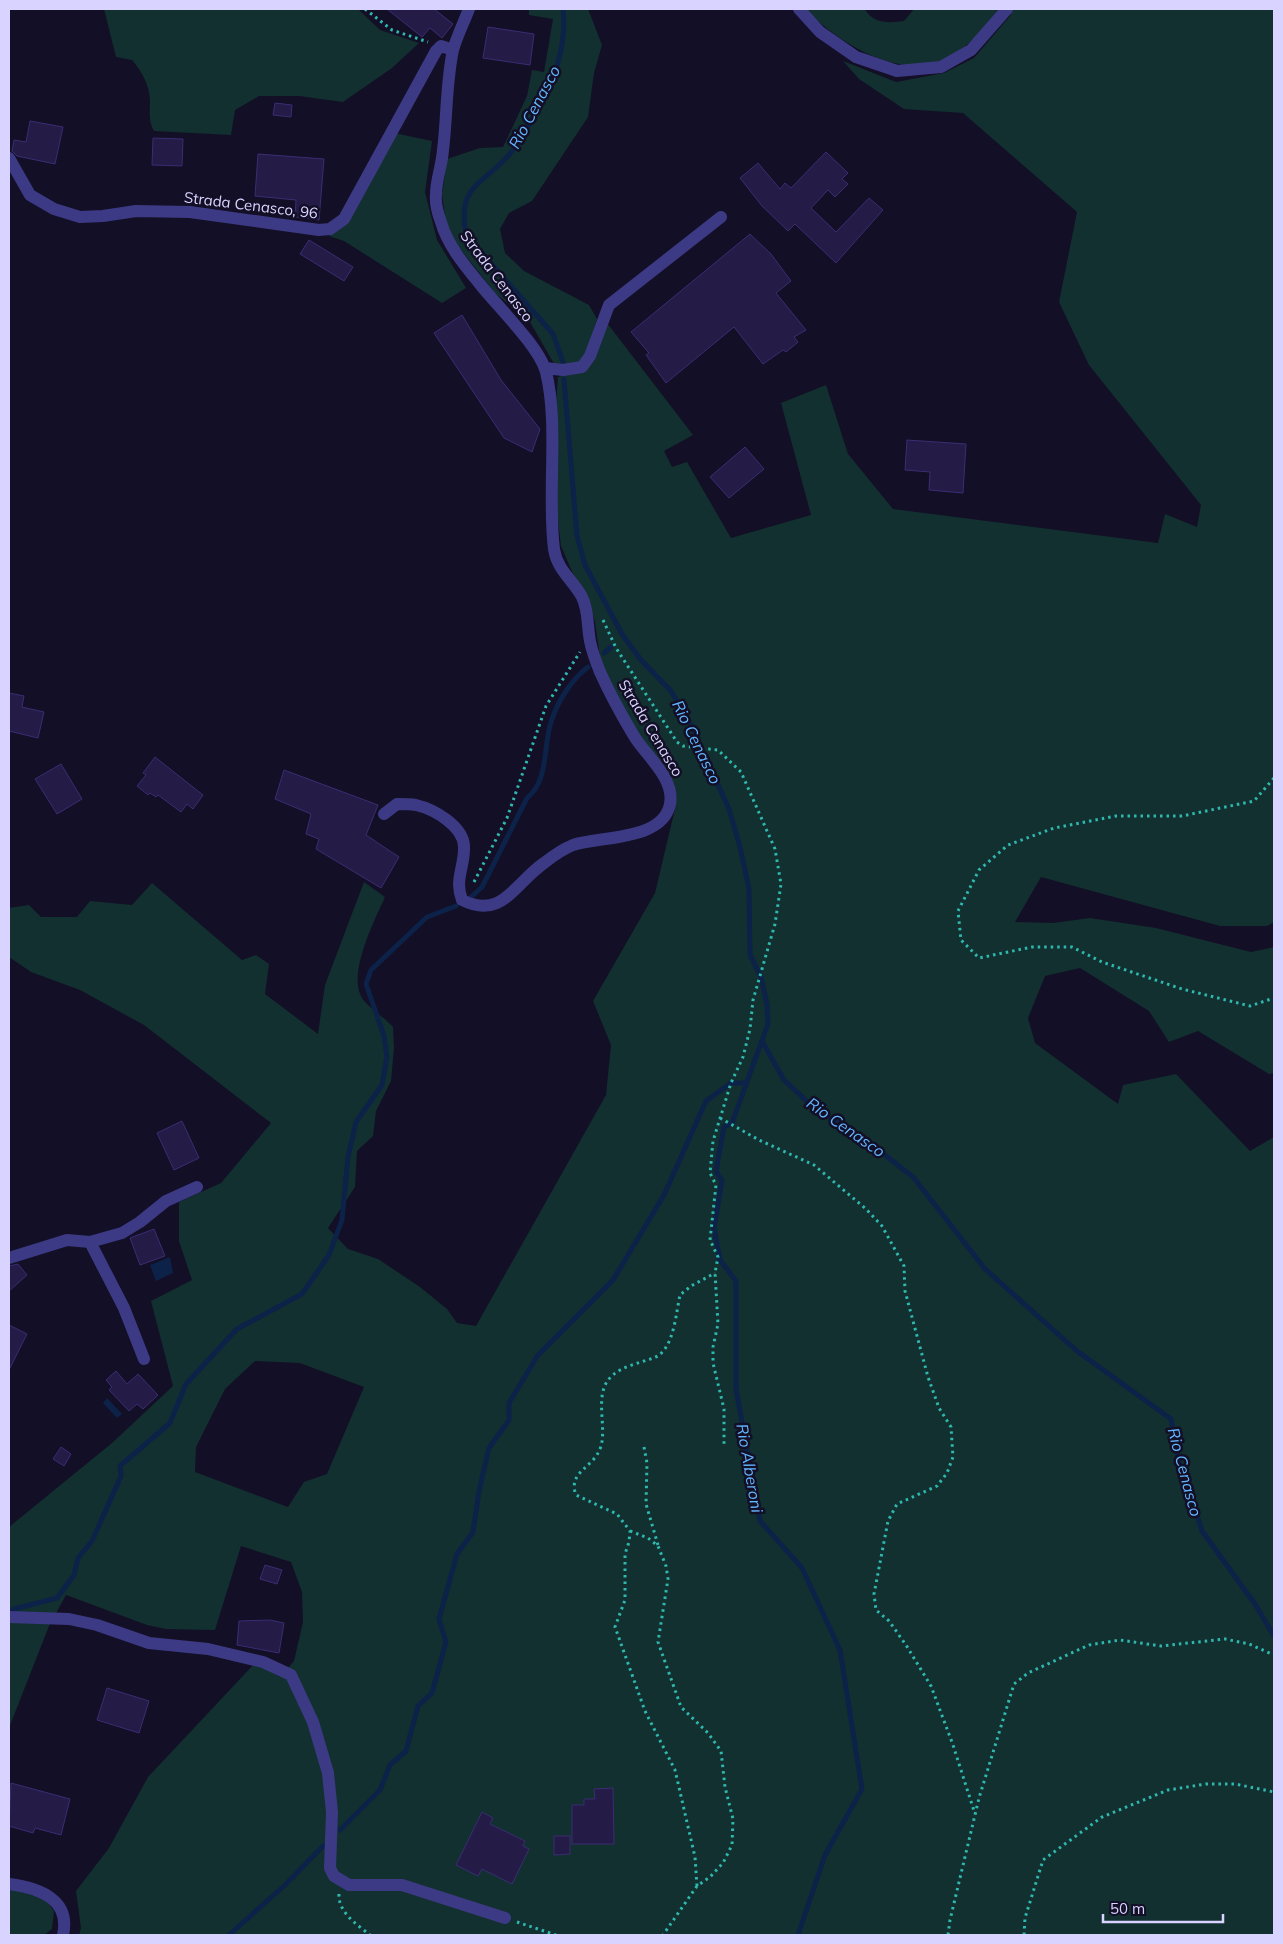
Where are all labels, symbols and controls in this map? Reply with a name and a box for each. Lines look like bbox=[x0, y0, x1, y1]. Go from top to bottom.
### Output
water label: Rio Cenasco bbox=[504, 62, 564, 152]
street label: Strada Cenasco, 96 bbox=[183, 187, 319, 223]
street label: Strada Cenasco bbox=[456, 226, 538, 326]
street label: Strada Cenasco bbox=[615, 676, 687, 780]
water label: Rio Cenasco bbox=[668, 697, 726, 787]
water label: Rio Cenasco bbox=[803, 1093, 889, 1161]
water label: Rio Alberoni bbox=[732, 1422, 768, 1514]
water label: Rio Cenasco bbox=[1164, 1425, 1206, 1519]
scale bar bbox=[1103, 1892, 1223, 1924]
text: 50 m bbox=[1110, 1899, 1145, 1918]

